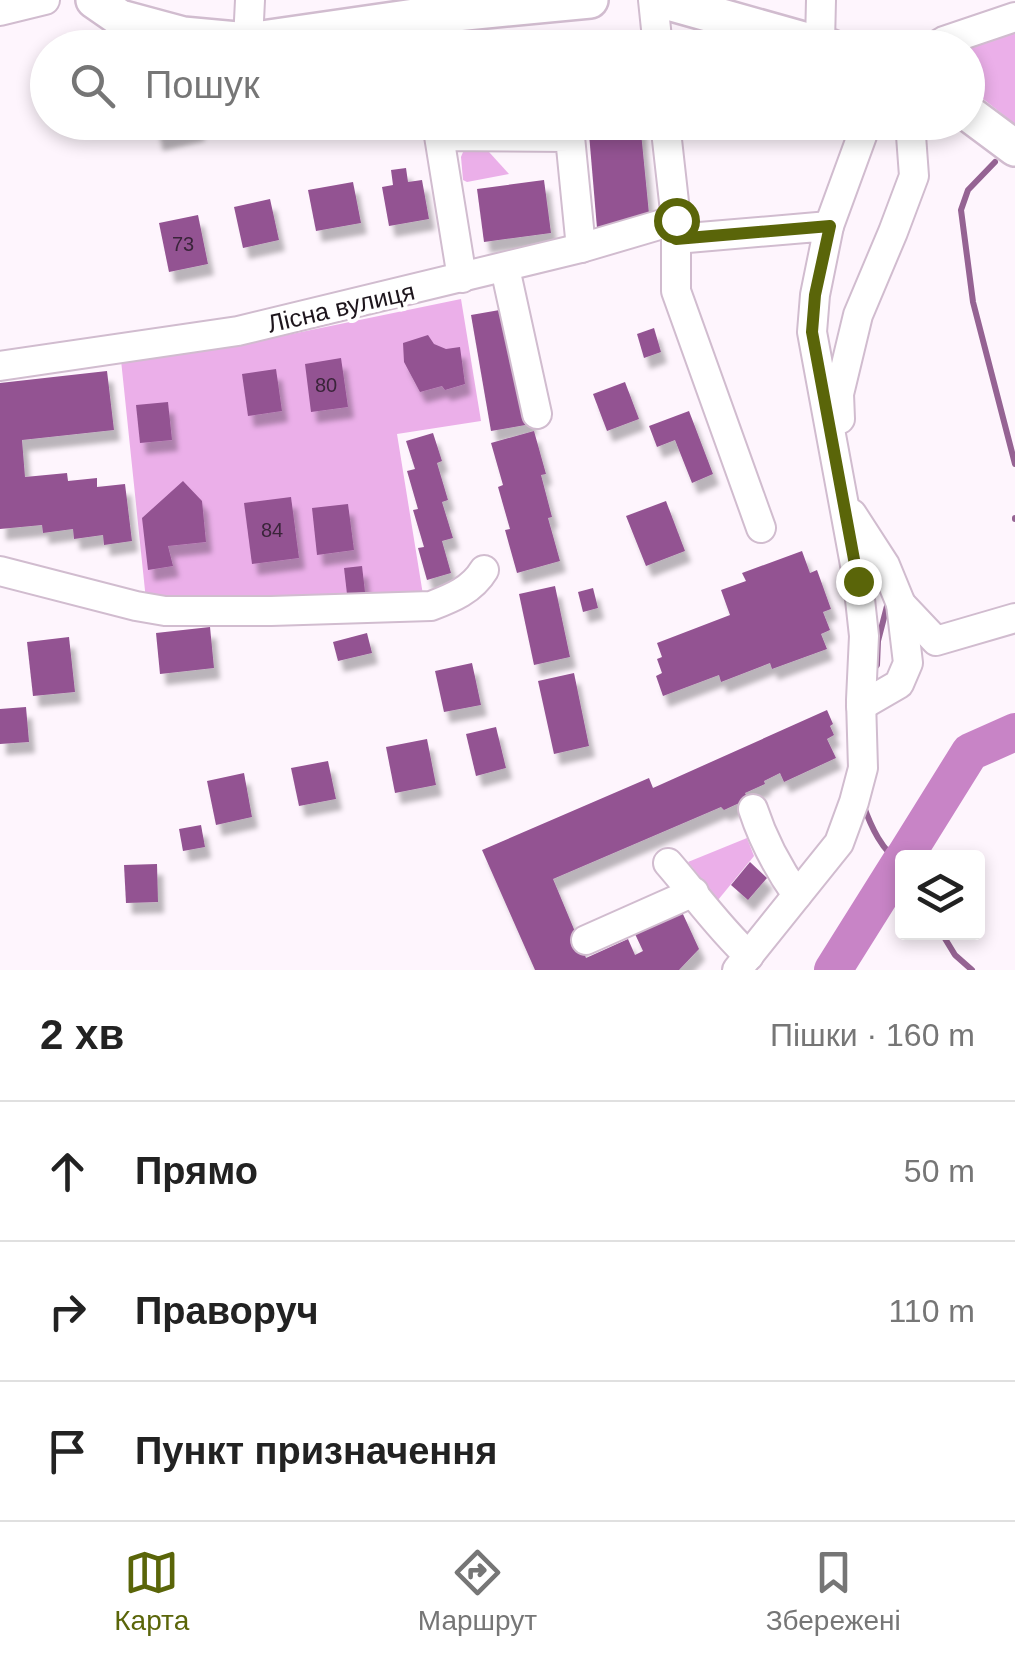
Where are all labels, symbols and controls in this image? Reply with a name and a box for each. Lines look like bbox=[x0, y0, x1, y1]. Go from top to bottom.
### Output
search box bbox=[30, 30, 985, 140]
icon: search bbox=[65, 58, 120, 113]
text: Пошук bbox=[145, 64, 260, 106]
route start bbox=[654, 198, 700, 244]
house number: 73 bbox=[172, 233, 194, 255]
street label: Лісна вулиця bbox=[265, 276, 417, 338]
house number: 80 bbox=[315, 374, 337, 396]
house number: 84 bbox=[261, 519, 283, 541]
route end bbox=[836, 559, 882, 605]
map controls bbox=[895, 850, 985, 940]
button: layers bbox=[895, 850, 985, 940]
text: 2 хв bbox=[40, 1011, 124, 1058]
text: Пішки · 160 m bbox=[770, 1017, 975, 1053]
icon: ahead bbox=[40, 1144, 95, 1199]
text: Прямо bbox=[135, 1150, 258, 1192]
text: 50 m bbox=[904, 1153, 975, 1189]
icon: right bbox=[40, 1284, 95, 1339]
text: Праворуч bbox=[135, 1290, 319, 1332]
text: 110 m bbox=[888, 1293, 975, 1329]
icon: arrive bbox=[40, 1424, 95, 1479]
text: Пункт призначення bbox=[135, 1430, 497, 1472]
tab: Карта bbox=[114, 1545, 189, 1637]
tab: Маршрут bbox=[418, 1545, 537, 1637]
tab: Збережені bbox=[766, 1545, 901, 1637]

